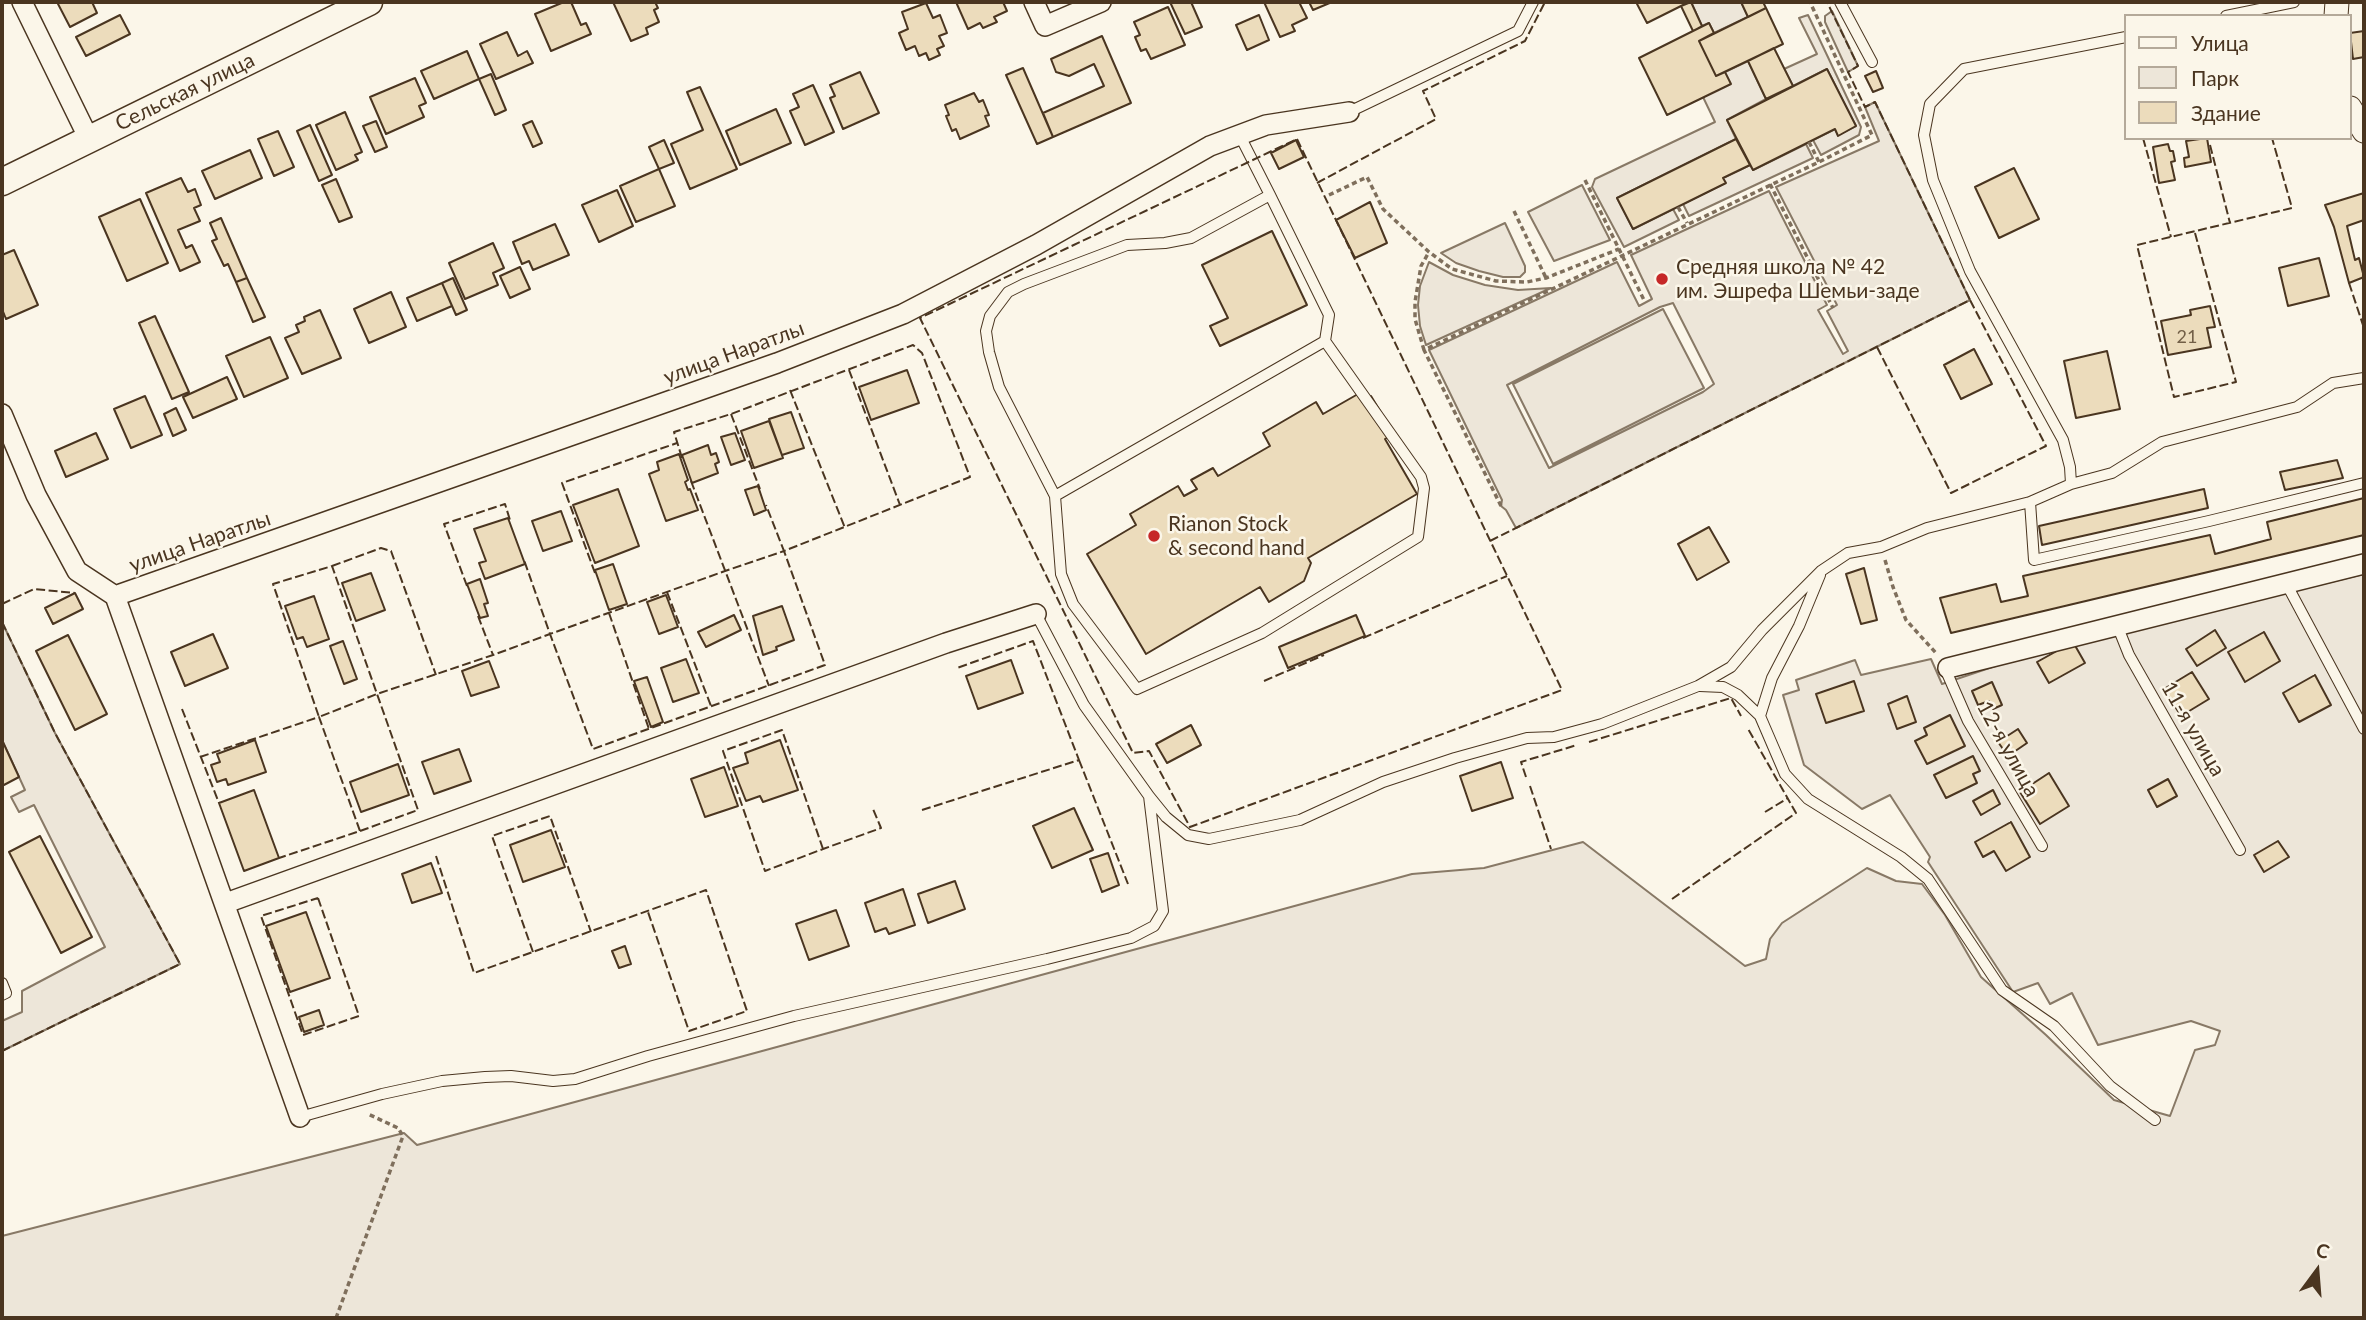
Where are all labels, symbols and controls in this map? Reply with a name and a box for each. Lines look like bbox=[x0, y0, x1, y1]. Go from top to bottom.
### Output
legend bbox=[2124, 14, 2352, 140]
text: Улица bbox=[2191, 30, 2249, 55]
street label: Сельская улица bbox=[111, 47, 259, 137]
text: Парк bbox=[2191, 65, 2239, 90]
text: Здание bbox=[2191, 100, 2261, 125]
place label: Средняя школа № 42 им. Эшрефа Шемьи-заде bbox=[1676, 254, 1920, 304]
marker: Средняя школа № 42 им. Эшрефа Шемьи-заде bbox=[1654, 271, 1670, 287]
street label: улица Наратлы bbox=[660, 316, 808, 390]
house number: 21 bbox=[2177, 326, 2197, 348]
street label: улица Наратлы bbox=[126, 506, 274, 578]
place label: Rianon Stock & second hand bbox=[1168, 511, 1305, 561]
marker: Rianon Stock & second hand bbox=[1146, 528, 1162, 544]
street label: 11-я улица bbox=[2156, 677, 2230, 781]
street label: 12-я улица bbox=[1971, 697, 2045, 801]
north arrow bbox=[2282, 1236, 2352, 1306]
text: С bbox=[2314, 1238, 2332, 1263]

